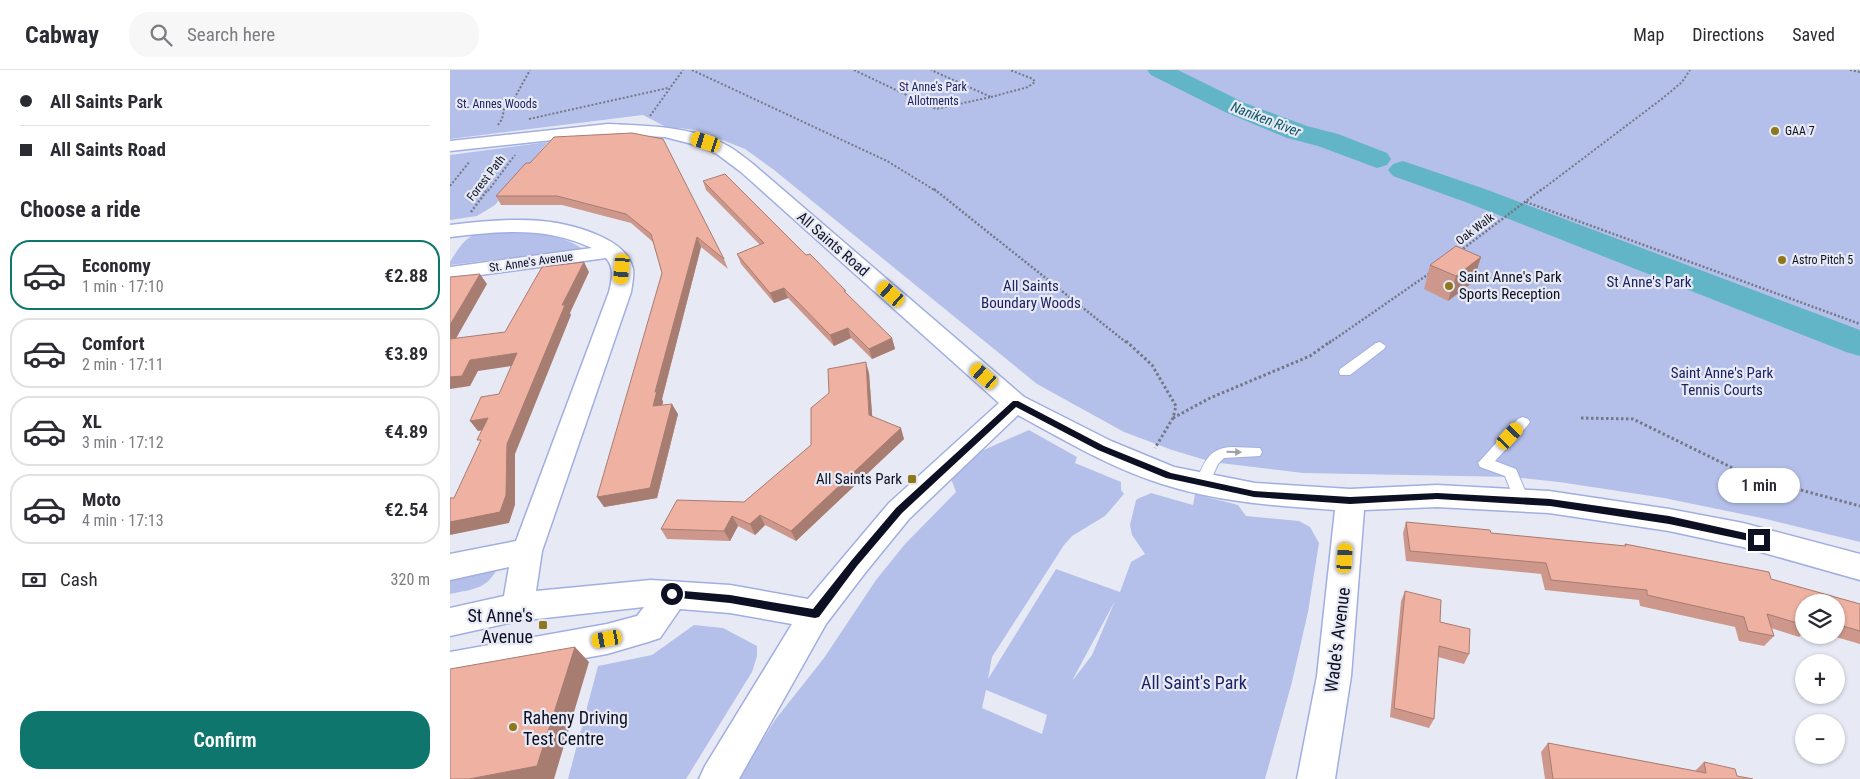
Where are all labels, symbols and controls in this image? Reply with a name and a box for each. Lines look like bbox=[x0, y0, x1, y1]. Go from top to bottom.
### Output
search box bbox=[129, 12, 479, 57]
text: Cabway bbox=[25, 21, 99, 49]
icon: search bbox=[147, 21, 175, 49]
text: Search here bbox=[187, 23, 275, 46]
text: Map bbox=[1633, 24, 1664, 45]
text: Directions bbox=[1692, 24, 1764, 45]
text: Saved bbox=[1792, 24, 1835, 45]
park label: St Anne's Park Allotments bbox=[899, 80, 968, 108]
text: All Saints Park bbox=[50, 90, 163, 113]
park label: St. Annes Woods bbox=[457, 97, 537, 111]
water label: Naniken River bbox=[1229, 98, 1304, 140]
place label: GAA 7 bbox=[1785, 124, 1815, 138]
marker: GAA 7 bbox=[1769, 125, 1781, 137]
car bbox=[689, 130, 722, 154]
text: All Saints Road bbox=[50, 138, 166, 161]
street label: Forest Path bbox=[464, 152, 508, 204]
text: Choose a ride bbox=[20, 197, 141, 222]
street label: All Saints Road bbox=[793, 208, 873, 280]
street label: Oak Walk bbox=[1453, 210, 1497, 248]
street label: St. Anne's Avenue bbox=[488, 249, 574, 275]
icon: car bbox=[22, 253, 67, 298]
car bbox=[613, 253, 630, 285]
place label: Astro Pitch 5 bbox=[1792, 253, 1853, 267]
text: Economy bbox=[82, 254, 151, 277]
marker: Astro Pitch 5 bbox=[1776, 254, 1788, 266]
text: €2.88 bbox=[384, 264, 428, 287]
place label: Saint Anne's Park Sports Reception bbox=[1459, 268, 1562, 303]
park label: St Anne's Park bbox=[1607, 273, 1692, 291]
text: 1 min · 17:10 bbox=[82, 277, 164, 296]
park label: All Saints Boundary Woods bbox=[981, 277, 1081, 312]
car bbox=[874, 278, 907, 310]
marker: Saint Anne's Park Sports Reception bbox=[1443, 280, 1455, 292]
icon: car bbox=[22, 331, 67, 376]
text: Comfort bbox=[82, 332, 145, 355]
text: €3.89 bbox=[384, 342, 428, 365]
text: 2 min · 17:11 bbox=[82, 355, 164, 374]
car bbox=[967, 360, 1000, 392]
park label: Saint Anne's Park Tennis Courts bbox=[1671, 364, 1774, 399]
icon: car bbox=[22, 409, 67, 454]
text: XL bbox=[82, 410, 102, 433]
text: €4.89 bbox=[384, 420, 428, 443]
car bbox=[1494, 420, 1525, 452]
text: 3 min · 17:12 bbox=[82, 433, 164, 452]
one-way arrow bbox=[1226, 448, 1242, 456]
callout: 1 min bbox=[1718, 468, 1800, 502]
place label: All Saints Park bbox=[816, 470, 902, 488]
marker: All Saints Park bbox=[906, 473, 918, 485]
text: 1 min bbox=[1741, 476, 1777, 495]
icon: car bbox=[22, 487, 67, 532]
text: Moto bbox=[82, 488, 121, 511]
text: €2.54 bbox=[384, 498, 428, 521]
text: 4 min · 17:13 bbox=[82, 511, 164, 530]
route end bbox=[1748, 529, 1770, 551]
car bbox=[1336, 543, 1353, 573]
icon: cash bbox=[20, 566, 48, 594]
text: Cash bbox=[60, 568, 98, 591]
text: 320 m bbox=[391, 570, 430, 589]
route start bbox=[661, 583, 683, 605]
street label: Wade's Avenue bbox=[1320, 586, 1354, 694]
map controls bbox=[1795, 594, 1845, 764]
button: layers bbox=[1795, 594, 1845, 644]
place label: St Anne's Avenue bbox=[467, 605, 533, 647]
marker: St Anne's Avenue bbox=[537, 619, 549, 631]
car bbox=[590, 629, 623, 649]
button: + bbox=[1795, 654, 1845, 704]
park label: All Saint's Park bbox=[1141, 672, 1247, 693]
place label: Raheny Driving Test Centre bbox=[523, 707, 628, 749]
button: Confirm bbox=[20, 711, 430, 769]
button: − bbox=[1795, 714, 1845, 764]
marker: Raheny Driving Test Centre bbox=[507, 721, 519, 733]

